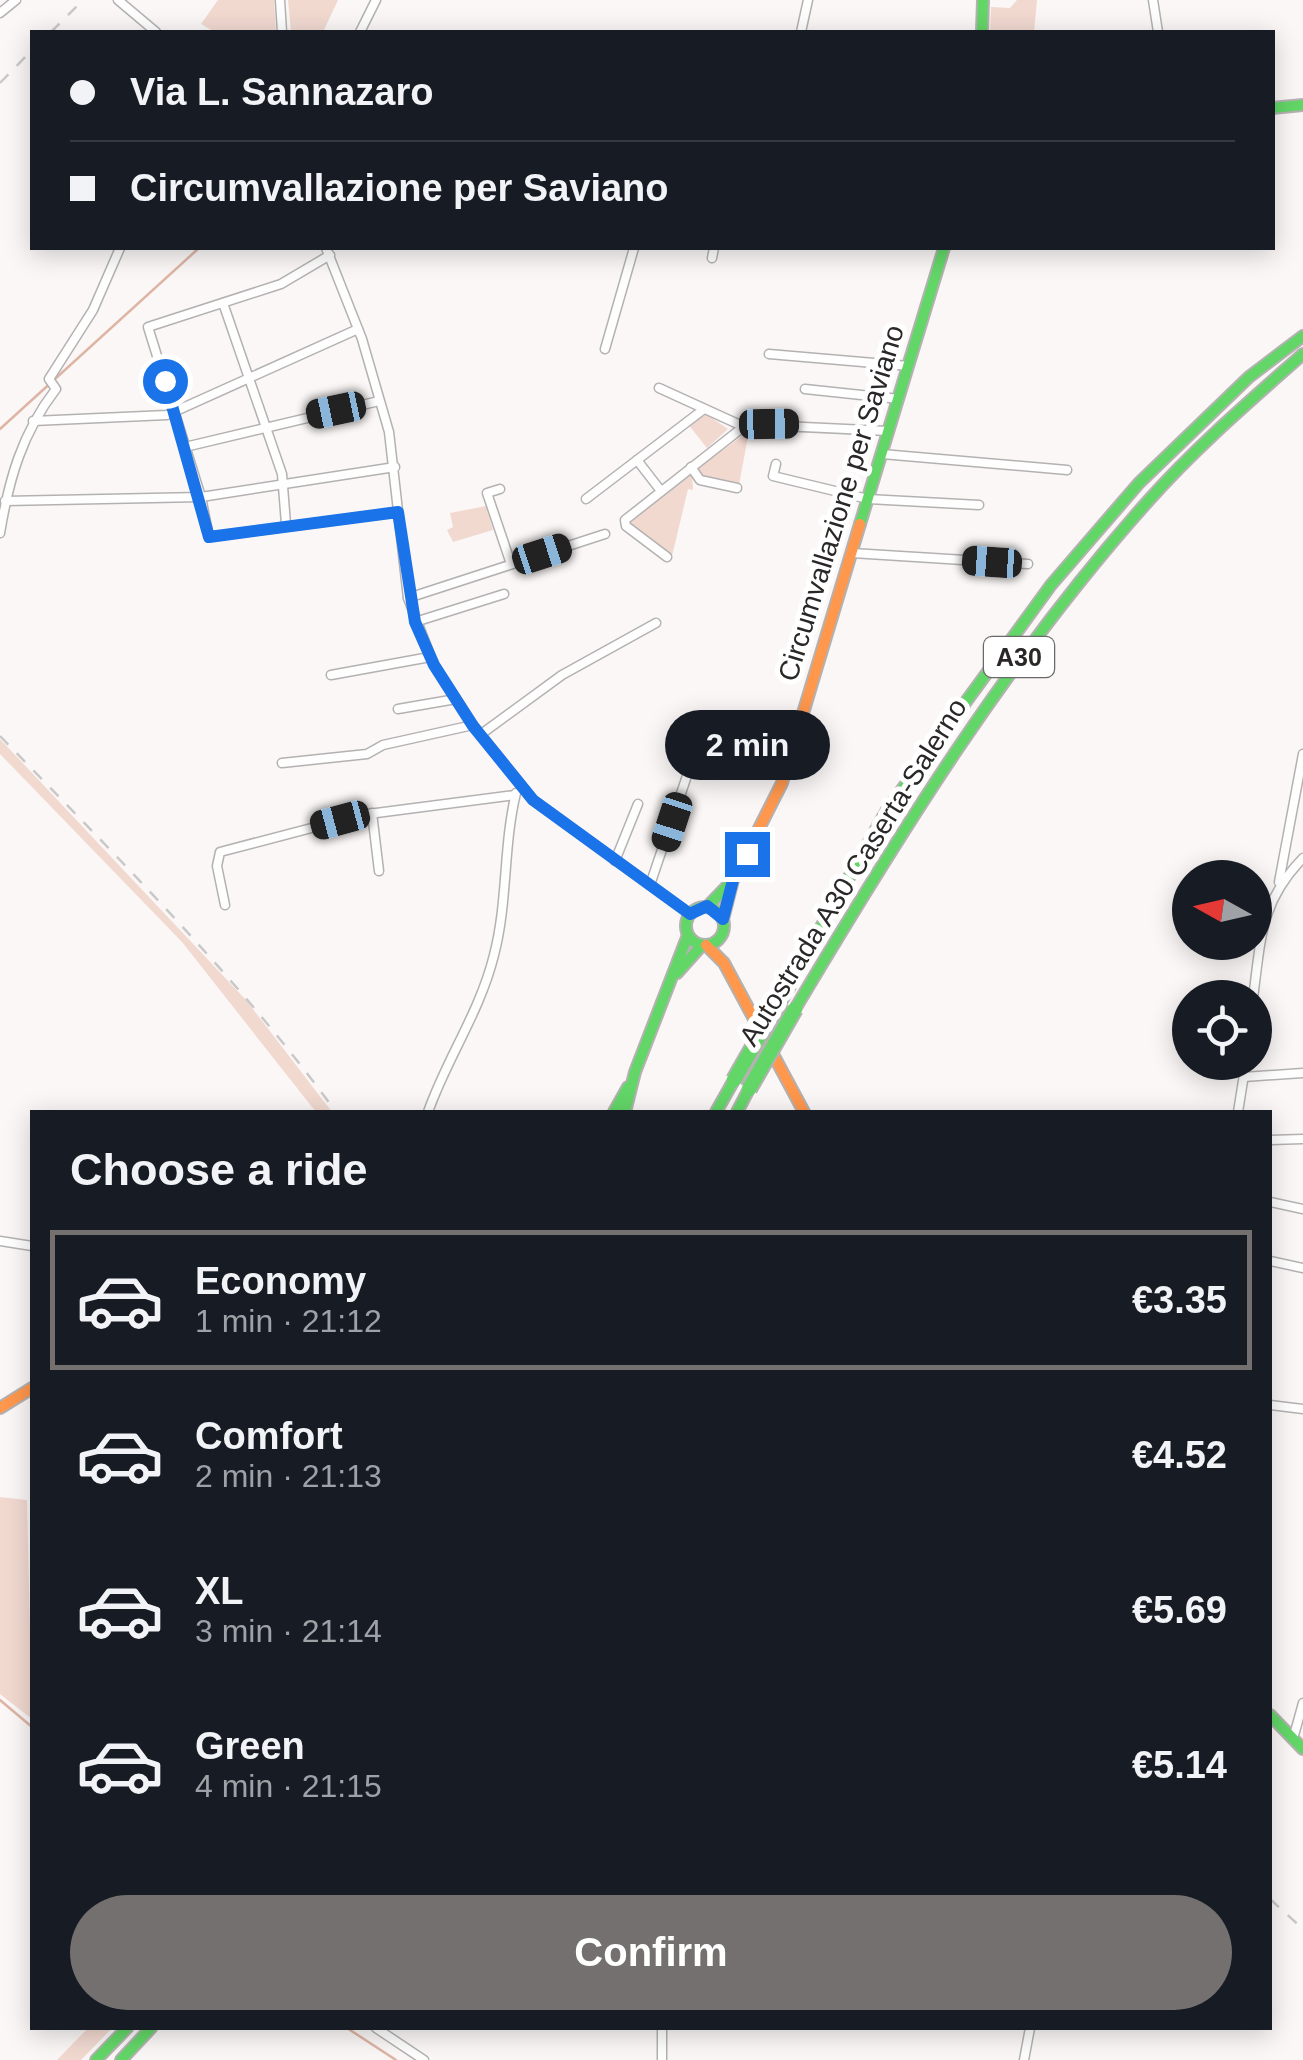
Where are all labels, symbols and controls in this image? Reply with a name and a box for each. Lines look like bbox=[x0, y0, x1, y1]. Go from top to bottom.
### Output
text: Via L. Sannazaro bbox=[130, 71, 433, 113]
text: Circumvallazione per Saviano bbox=[130, 167, 669, 209]
street label: Circumvallazione per Saviano bbox=[772, 321, 910, 685]
route start bbox=[143, 359, 188, 404]
car bbox=[304, 389, 368, 431]
car bbox=[739, 408, 799, 440]
car bbox=[509, 530, 575, 578]
car bbox=[961, 545, 1023, 579]
road number: A30 bbox=[984, 637, 1054, 677]
street label: Autostrada A30 Caserta-Salerno bbox=[733, 693, 973, 1051]
callout: 2 min bbox=[664, 709, 830, 779]
text: 2 min bbox=[706, 727, 789, 763]
car bbox=[648, 789, 696, 855]
car bbox=[307, 798, 373, 842]
route end bbox=[725, 832, 770, 877]
north arrow bbox=[1172, 860, 1272, 960]
map controls bbox=[1172, 860, 1272, 1080]
button: locate bbox=[1172, 980, 1272, 1080]
text: Choose a ride bbox=[70, 1144, 368, 1195]
icon: car bbox=[75, 1255, 165, 1345]
text: Economy bbox=[195, 1260, 366, 1302]
text: €3.35 bbox=[1132, 1279, 1227, 1321]
text: 1 min · 21:12 bbox=[195, 1303, 382, 1339]
icon: car bbox=[75, 1410, 165, 1500]
text: Comfort bbox=[195, 1415, 343, 1457]
text: €4.52 bbox=[1132, 1434, 1227, 1476]
text: 2 min · 21:13 bbox=[195, 1458, 382, 1494]
icon: car bbox=[75, 1565, 165, 1655]
text: XL bbox=[195, 1570, 244, 1612]
text: €5.69 bbox=[1132, 1589, 1227, 1631]
text: 3 min · 21:14 bbox=[195, 1613, 382, 1649]
icon: car bbox=[75, 1720, 165, 1810]
text: Green bbox=[195, 1725, 305, 1767]
text: €5.14 bbox=[1132, 1744, 1227, 1786]
text: 4 min · 21:15 bbox=[195, 1768, 382, 1804]
button: Confirm bbox=[70, 1895, 1232, 2010]

